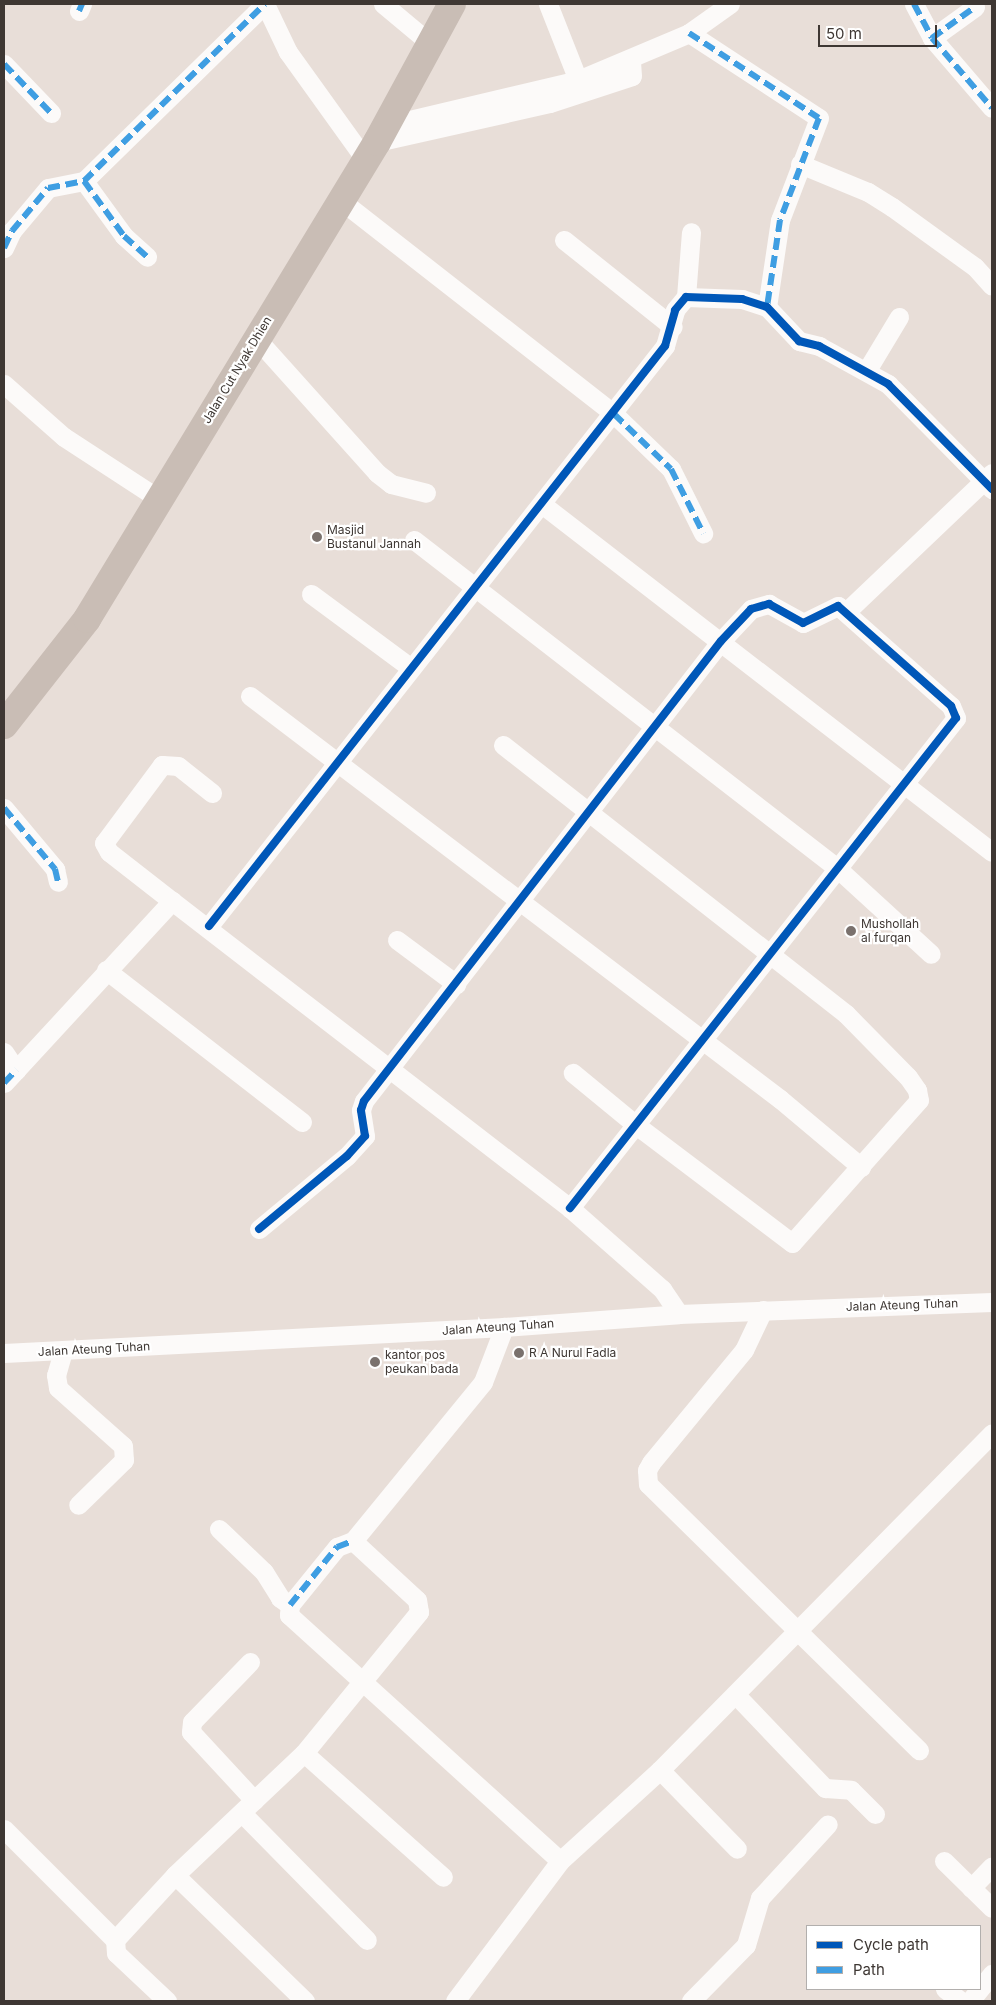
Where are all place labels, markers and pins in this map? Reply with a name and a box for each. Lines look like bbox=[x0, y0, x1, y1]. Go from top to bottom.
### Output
place label: Masjid Bustanul Jannah bbox=[327, 523, 421, 551]
marker: Masjid Bustanul Jannah bbox=[311, 531, 323, 543]
place label: Mushollah al furqan bbox=[861, 917, 919, 945]
marker: Mushollah al furqan bbox=[845, 925, 857, 937]
place label: R A Nurul Fadla bbox=[529, 1346, 616, 1360]
marker: R A Nurul Fadla bbox=[513, 1347, 525, 1359]
place label: kantor pos peukan bada bbox=[385, 1348, 459, 1376]
marker: kantor pos peukan bada bbox=[369, 1356, 381, 1368]

